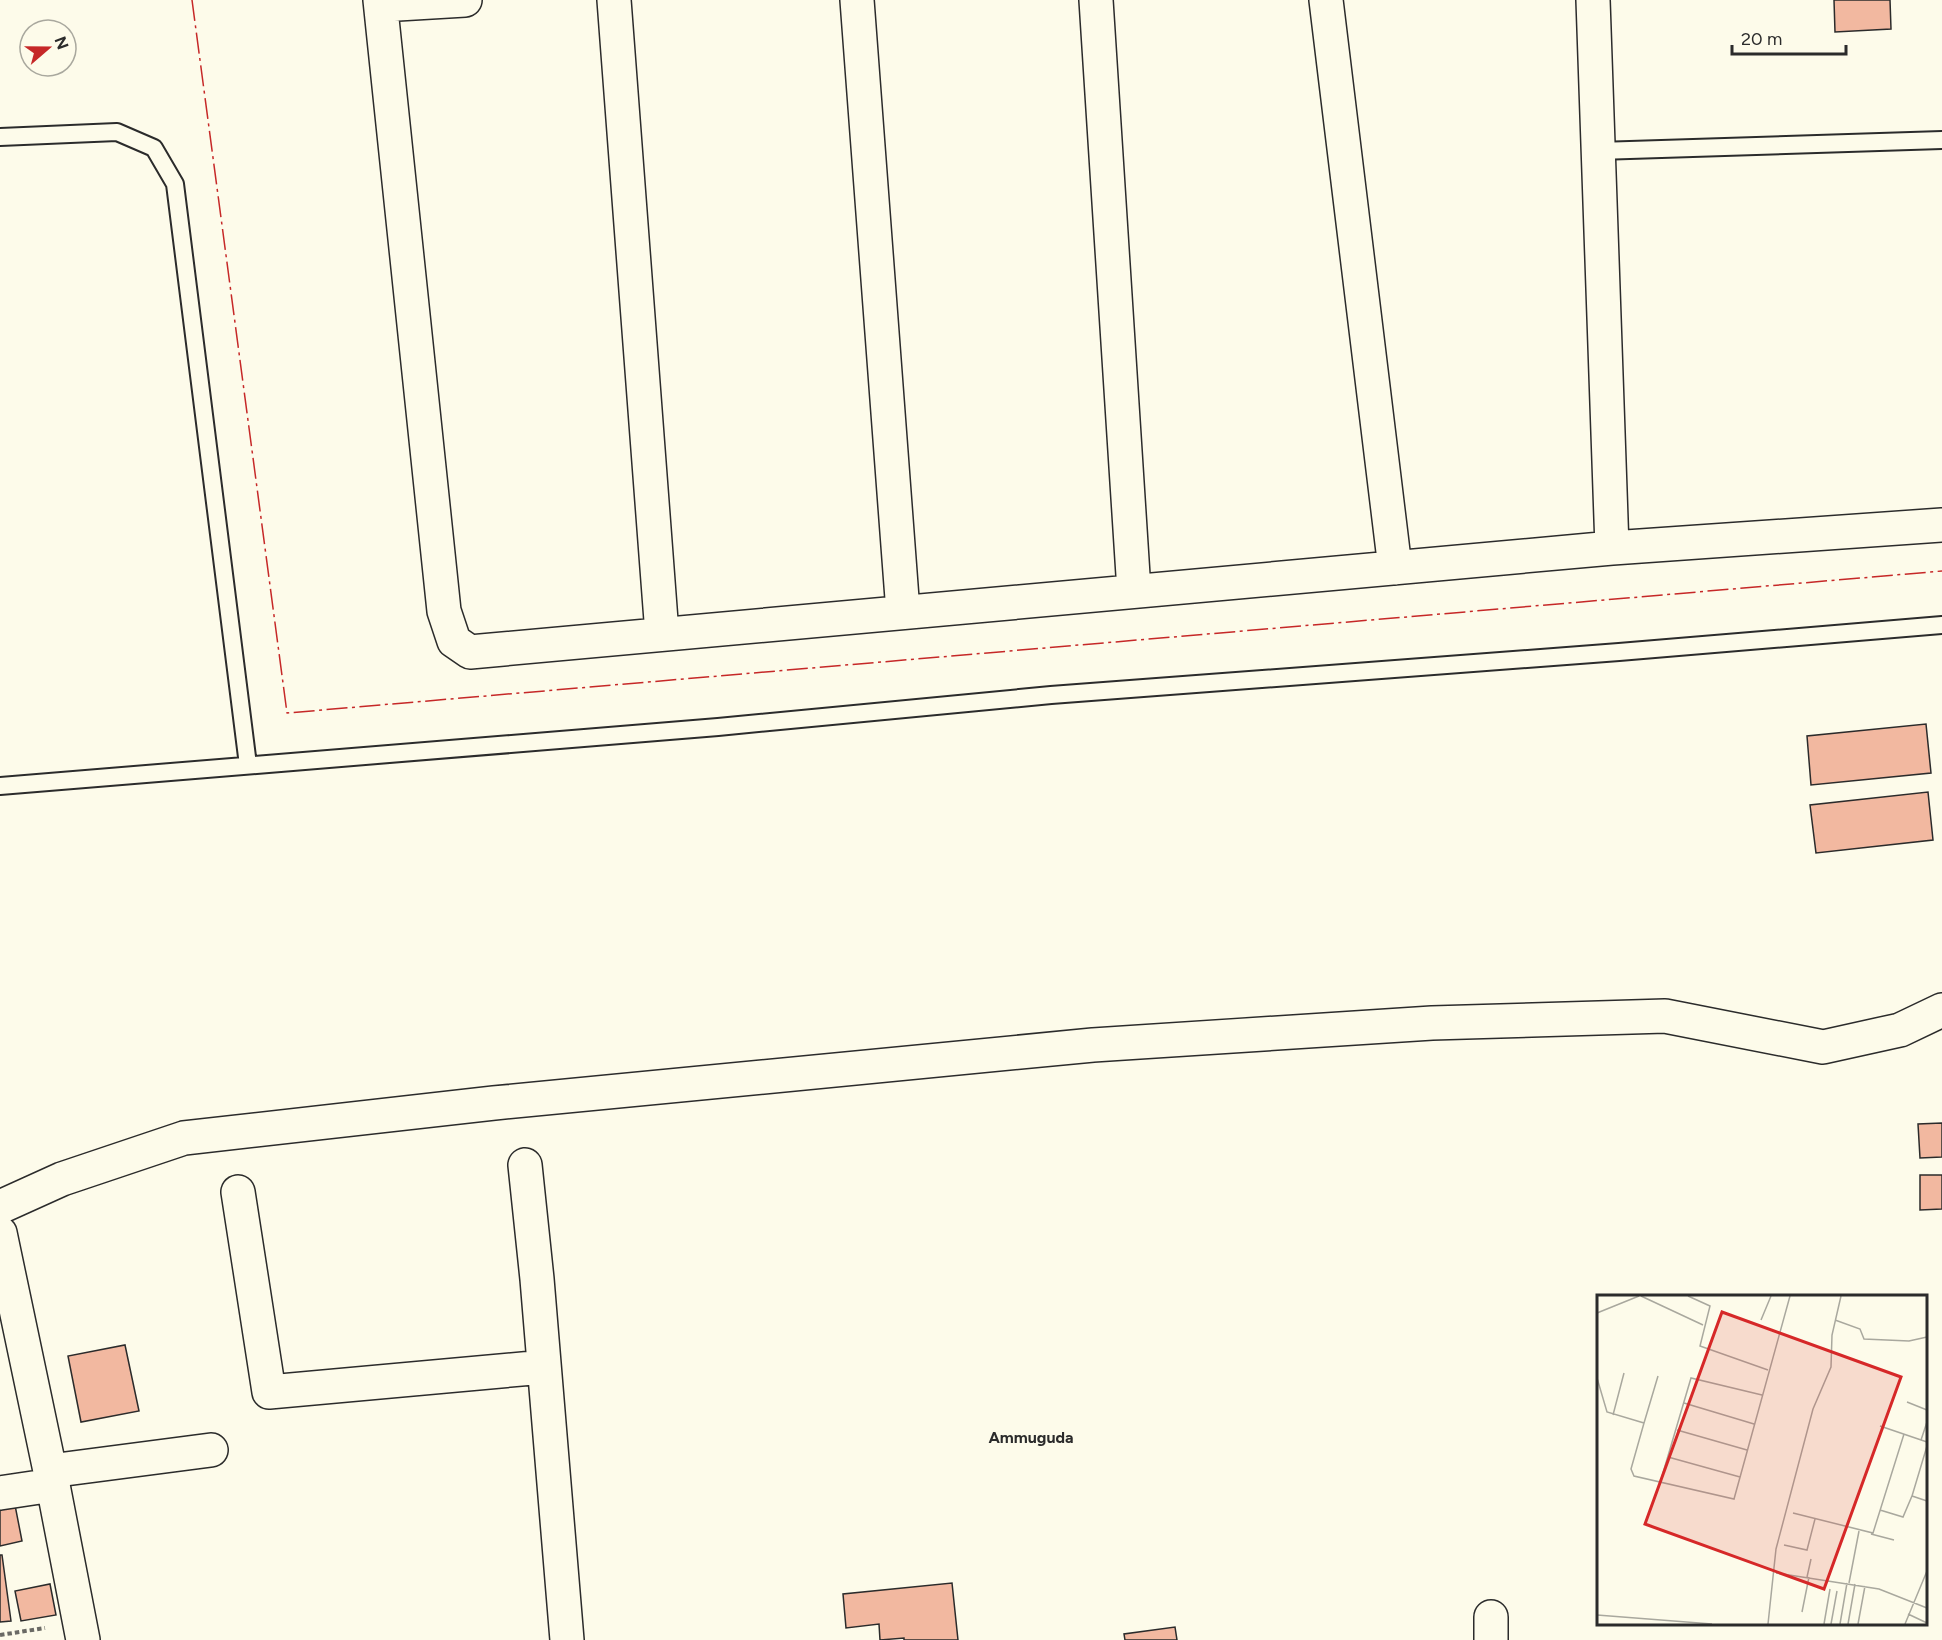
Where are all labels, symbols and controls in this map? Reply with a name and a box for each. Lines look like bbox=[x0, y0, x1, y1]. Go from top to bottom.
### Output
north arrow bbox=[18, 18, 78, 78]
scale bar bbox=[1732, 18, 1846, 56]
text: 20 m bbox=[1741, 28, 1782, 50]
text: N bbox=[51, 34, 73, 52]
inset map bbox=[1597, 1295, 1927, 1625]
district label: Ammuguda bbox=[988, 1428, 1074, 1447]

